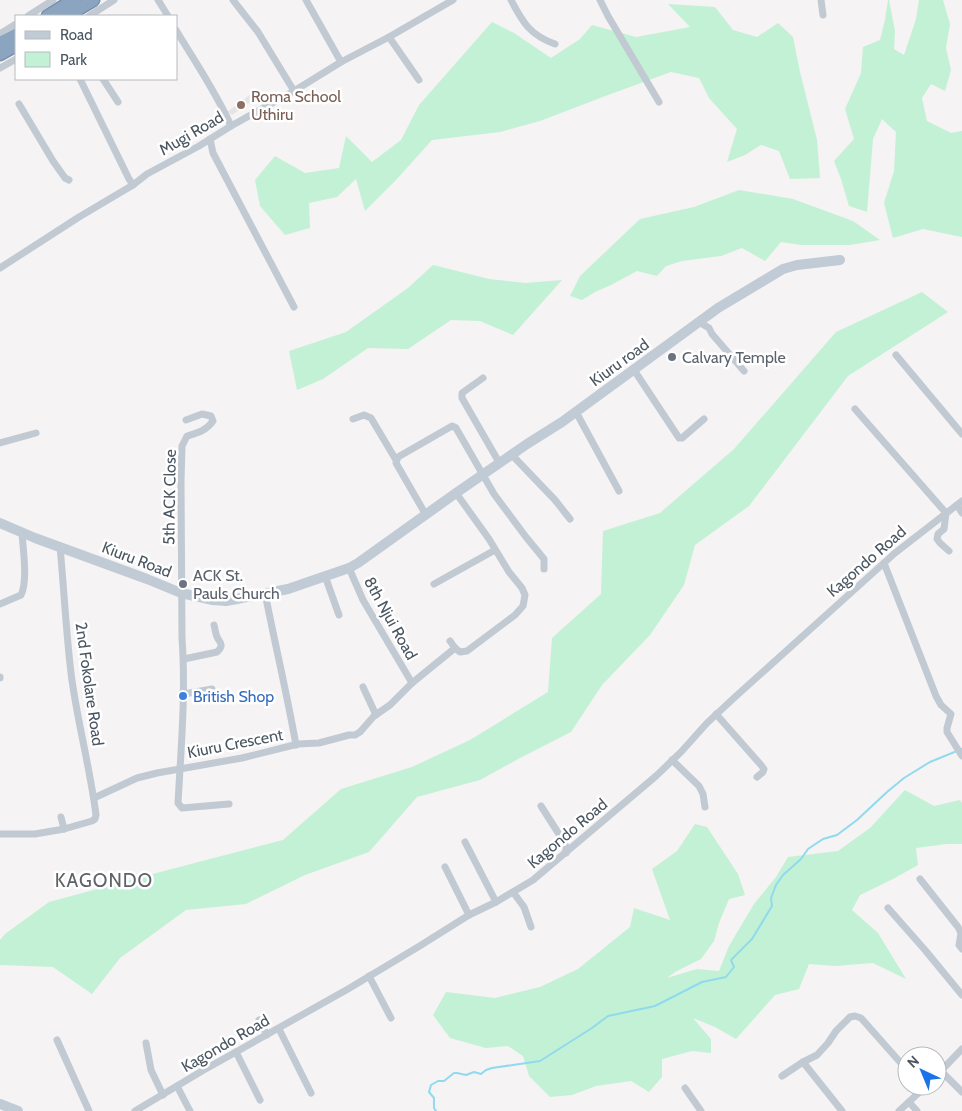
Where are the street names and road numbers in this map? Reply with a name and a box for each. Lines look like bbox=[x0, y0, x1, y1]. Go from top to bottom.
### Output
street label: Mugi Road bbox=[156, 107, 227, 159]
street label: Kiuru road bbox=[586, 335, 653, 390]
street label: 5th ACK Close bbox=[159, 449, 180, 545]
street label: Kagondo Road bbox=[823, 522, 910, 601]
street label: Kiuru Road bbox=[99, 538, 174, 581]
street label: 8th Njui Road bbox=[360, 573, 421, 663]
street label: 2nd Fokolare Road bbox=[71, 621, 108, 747]
street label: Kiuru Crescent bbox=[186, 725, 285, 762]
street label: Kagondo Road bbox=[524, 794, 611, 872]
street label: Kagondo Road bbox=[178, 1011, 273, 1076]

